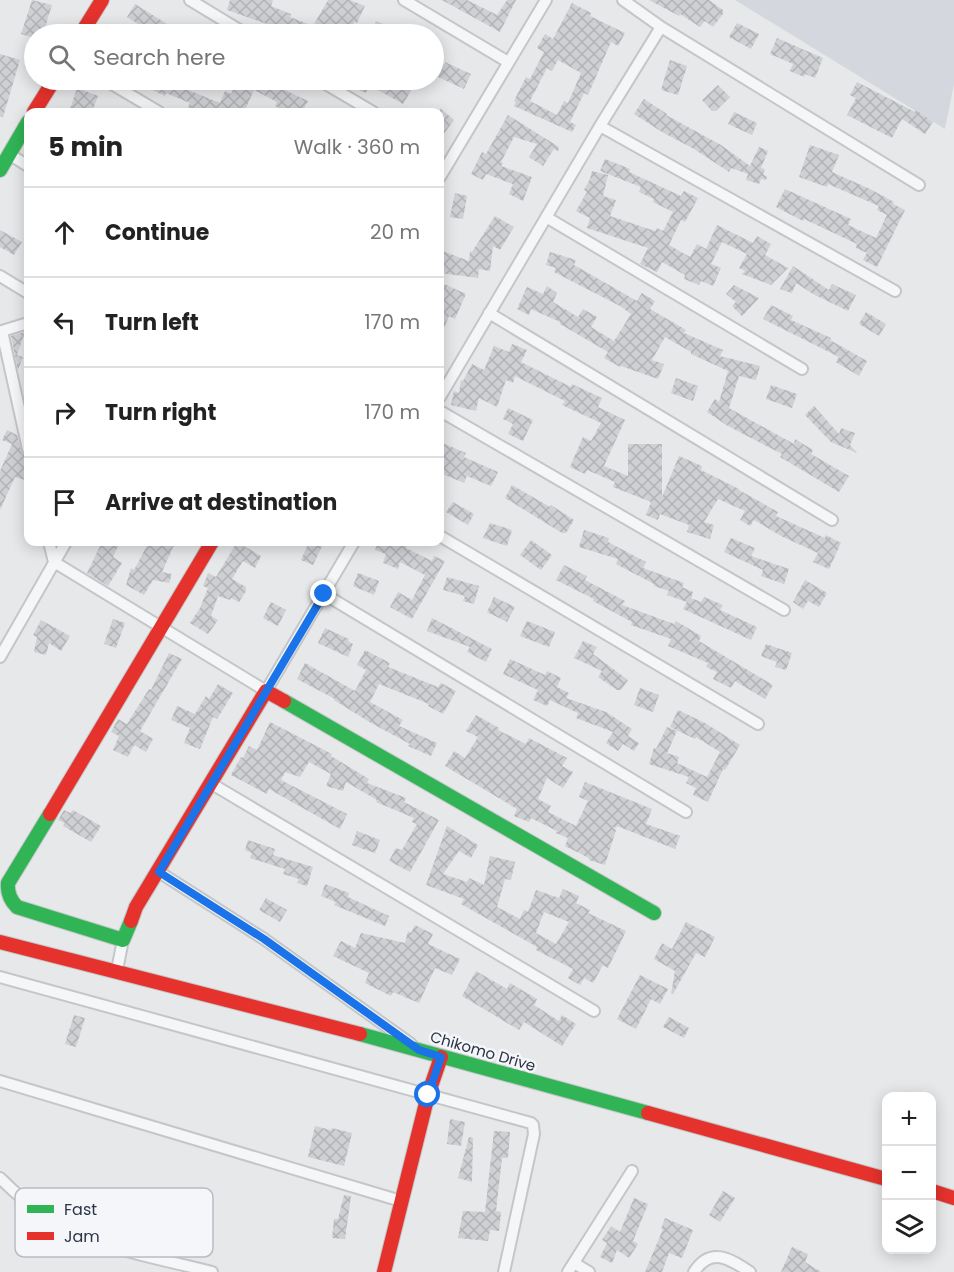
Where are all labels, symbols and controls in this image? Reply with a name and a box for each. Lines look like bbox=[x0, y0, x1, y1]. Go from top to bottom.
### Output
search box bbox=[24, 24, 444, 90]
icon: search bbox=[45, 41, 78, 74]
text: Search here bbox=[93, 42, 226, 73]
text: 5 min bbox=[48, 129, 123, 165]
text: Walk · 360 m bbox=[294, 133, 420, 161]
icon: ahead bbox=[48, 216, 81, 249]
text: Continue bbox=[105, 217, 209, 248]
text: 20 m bbox=[370, 218, 420, 246]
icon: left bbox=[48, 306, 81, 339]
text: Turn left bbox=[105, 307, 199, 338]
text: 170 m bbox=[364, 308, 420, 336]
icon: right bbox=[48, 396, 81, 429]
text: Turn right bbox=[105, 397, 216, 428]
text: 170 m bbox=[364, 398, 420, 426]
icon: arrive bbox=[48, 486, 81, 519]
text: Arrive at destination bbox=[105, 487, 337, 518]
route end bbox=[310, 580, 336, 606]
street label: Chikomo Drive bbox=[428, 1026, 538, 1076]
route start bbox=[414, 1081, 440, 1107]
map controls bbox=[882, 1092, 936, 1254]
button: + bbox=[882, 1092, 936, 1146]
button: − bbox=[882, 1146, 936, 1200]
legend bbox=[15, 1188, 213, 1257]
text: Fast bbox=[64, 1198, 97, 1221]
button: layers bbox=[882, 1200, 936, 1254]
text: Jam bbox=[64, 1225, 100, 1248]

